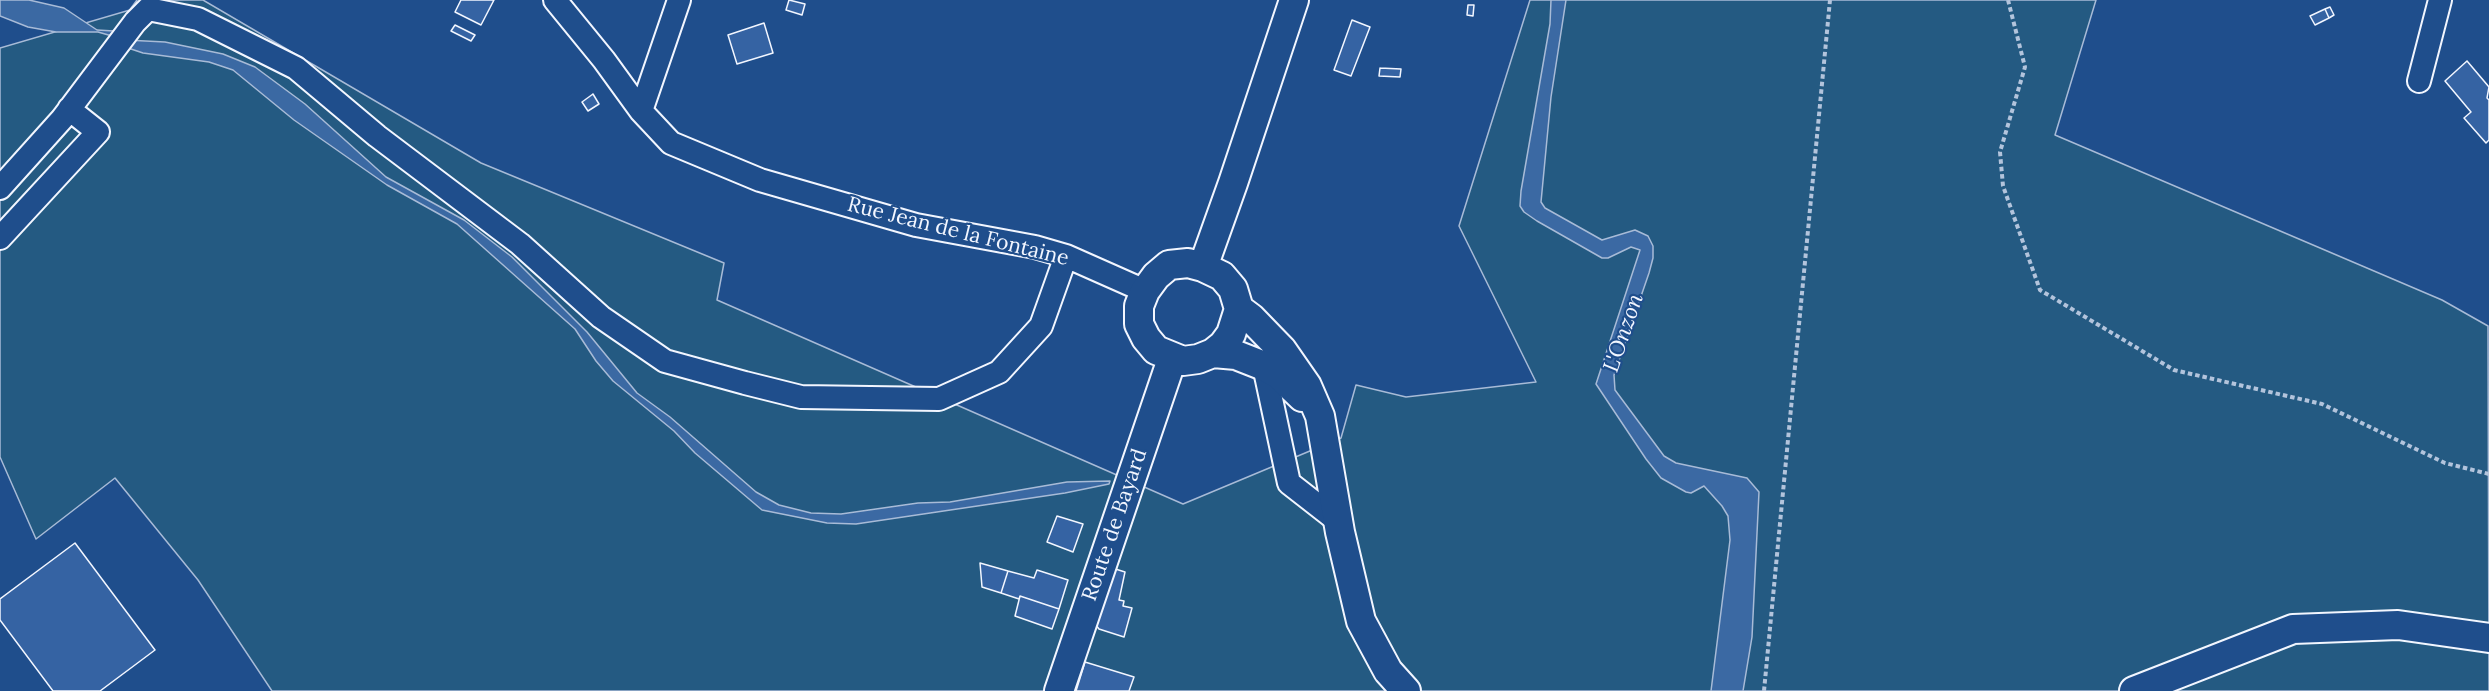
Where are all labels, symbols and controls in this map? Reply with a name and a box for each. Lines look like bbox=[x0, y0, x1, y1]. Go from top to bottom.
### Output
street label: Rue Jean de la Fontaine bbox=[845, 192, 1071, 272]
water label: L'Onzon bbox=[1598, 290, 1650, 376]
street label: Route de Bayard bbox=[1077, 446, 1153, 604]

